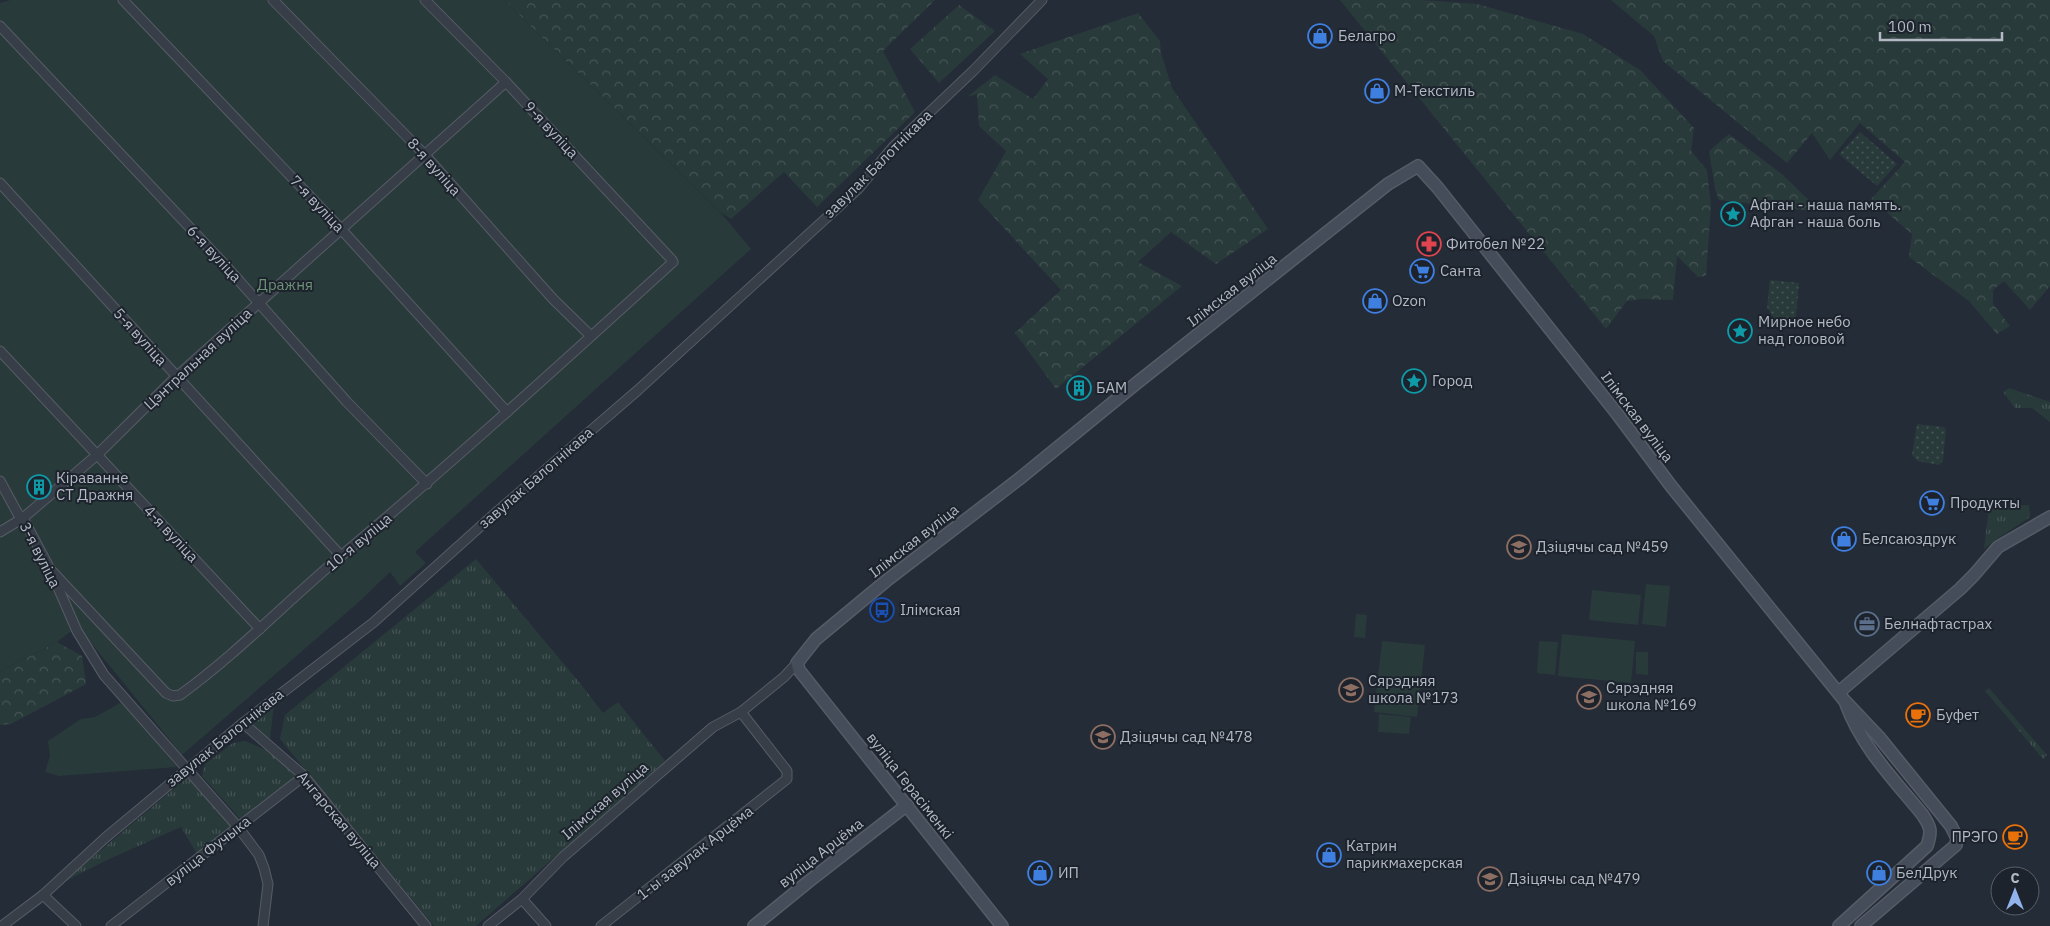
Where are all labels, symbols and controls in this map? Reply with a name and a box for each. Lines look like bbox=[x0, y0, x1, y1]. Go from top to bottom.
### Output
scale bar bbox=[1880, 10, 2002, 42]
text: 100 m bbox=[1888, 17, 1932, 36]
shop icon: Белагро bbox=[1307, 23, 1333, 49]
place label: Белагро bbox=[1338, 26, 1396, 45]
shop icon: М-Текстиль bbox=[1364, 78, 1390, 104]
place label: М-Текстиль bbox=[1394, 81, 1475, 100]
street label: 9-я вуліца bbox=[520, 97, 583, 162]
street label: завулак Балотнікава bbox=[819, 105, 936, 222]
street label: 8-я вуліца bbox=[403, 134, 465, 200]
street label: 7-я вуліца bbox=[286, 171, 349, 236]
place label: Афган - наша память. Афган - наша боль bbox=[1750, 195, 1901, 231]
place icon: Афган - наша память. Афган - наша боль bbox=[1720, 201, 1746, 227]
street label: 6-я вуліца bbox=[183, 221, 246, 286]
pharmacy icon: Фитобел №22 bbox=[1416, 231, 1442, 257]
place label: Фитобел №22 bbox=[1446, 234, 1545, 253]
street label: Ілімская вуліца bbox=[1183, 249, 1280, 331]
supermarket icon: Санта bbox=[1409, 258, 1435, 284]
place label: Санта bbox=[1440, 261, 1481, 280]
park label: Дражня bbox=[257, 275, 313, 294]
shop icon: Ozon bbox=[1362, 288, 1388, 314]
place label: Ozon bbox=[1392, 291, 1426, 310]
street label: 5-я вуліца bbox=[109, 304, 171, 370]
street label: Цэнтральная вуліца bbox=[140, 304, 256, 414]
place label: Мирное небо над головой bbox=[1758, 312, 1851, 348]
place icon: Мирное небо над головой bbox=[1727, 318, 1753, 344]
place icon: Город bbox=[1401, 368, 1427, 394]
street label: Ілімская вуліца bbox=[1597, 368, 1678, 466]
place label: Город bbox=[1432, 371, 1472, 390]
building icon: БАМ bbox=[1066, 375, 1092, 401]
place label: БАМ bbox=[1096, 378, 1127, 397]
street label: завулак Балотнікава bbox=[474, 423, 597, 533]
place label: Кіраванне СТ Дражня bbox=[56, 468, 133, 504]
building icon: Кіраванне СТ Дражня bbox=[26, 474, 52, 500]
supermarket icon: Продукты bbox=[1919, 490, 1945, 516]
place label: Продукты bbox=[1950, 493, 2020, 512]
street label: Ілімская вуліца bbox=[865, 500, 962, 582]
street label: 4-я вуліца bbox=[140, 501, 203, 566]
street label: 10-я вуліца bbox=[322, 509, 396, 575]
street label: 3-я вуліца bbox=[16, 519, 65, 591]
shop icon: Белсаюздрук bbox=[1831, 526, 1857, 552]
place label: Белсаюздрук bbox=[1862, 529, 1956, 548]
school or university icon: Дзіцячы сад №459 bbox=[1506, 534, 1532, 560]
place label: Дзіцячы сад №459 bbox=[1536, 537, 1668, 556]
bus stop icon: Ілімская bbox=[869, 597, 895, 623]
place label: Ілімская bbox=[900, 600, 960, 619]
office icon: Белнафтастрах bbox=[1854, 611, 1880, 637]
place label: Белнафтастрах bbox=[1884, 614, 1993, 633]
place label: Сярэдняя школа №173 bbox=[1368, 671, 1459, 707]
school or university icon: Сярэдняя школа №173 bbox=[1338, 677, 1364, 703]
place label: Сярэдняя школа №169 bbox=[1606, 678, 1697, 714]
street label: завулак Балотнікава bbox=[162, 684, 287, 791]
school or university icon: Сярэдняя школа №169 bbox=[1576, 684, 1602, 710]
cafe icon: Буфет bbox=[1905, 702, 1931, 728]
place label: Буфет bbox=[1936, 705, 1979, 724]
school or university icon: Дзіцячы сад №478 bbox=[1090, 724, 1116, 750]
place label: Дзіцячы сад №478 bbox=[1120, 727, 1252, 746]
street label: вуліца Герасіменкі bbox=[863, 729, 958, 843]
street label: Ілімская вуліца bbox=[557, 758, 652, 843]
street label: Ангарская вуліца bbox=[293, 767, 386, 872]
street label: 1-ы завулак Арцёма bbox=[633, 801, 757, 904]
street label: вуліца Фучыка bbox=[161, 811, 254, 890]
street label: вуліца Арцёма bbox=[775, 814, 867, 892]
cafe icon: ПРЭГО bbox=[2002, 824, 2028, 850]
place label: ПРЭГО bbox=[1951, 827, 1998, 846]
place label: Катрин парикмахерская bbox=[1346, 836, 1463, 872]
shop icon: Катрин парикмахерская bbox=[1316, 842, 1342, 868]
shop icon: ИП bbox=[1027, 860, 1053, 886]
shop icon: БелДрук bbox=[1866, 860, 1892, 886]
place label: ИП bbox=[1058, 863, 1079, 882]
place label: БелДрук bbox=[1896, 863, 1958, 882]
school or university icon: Дзіцячы сад №479 bbox=[1477, 866, 1503, 892]
north arrow bbox=[1990, 866, 2040, 916]
place label: Дзіцячы сад №479 bbox=[1508, 869, 1640, 888]
text: С bbox=[2010, 869, 2020, 887]

